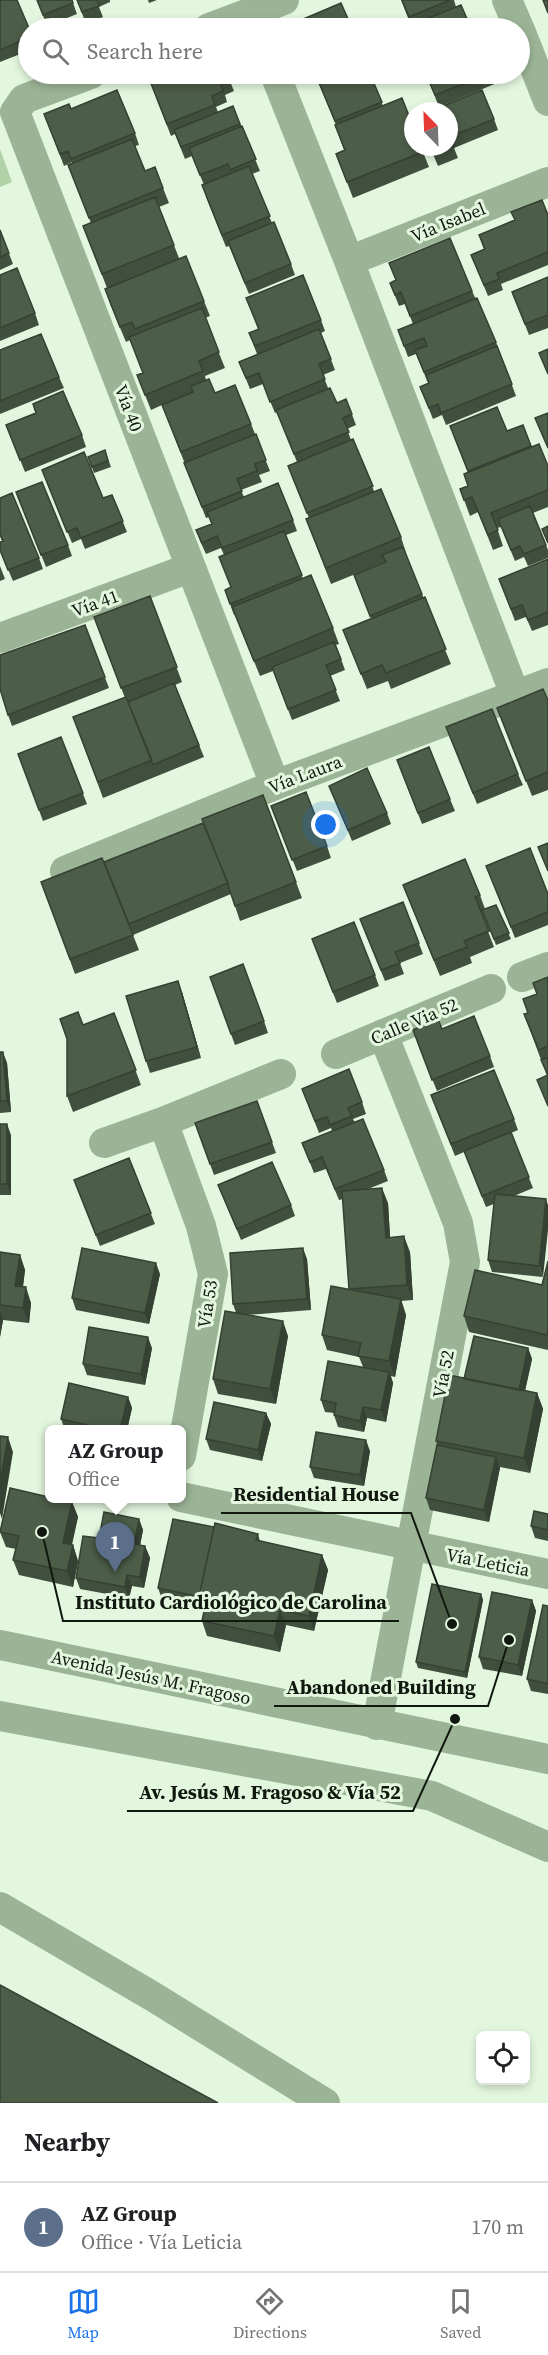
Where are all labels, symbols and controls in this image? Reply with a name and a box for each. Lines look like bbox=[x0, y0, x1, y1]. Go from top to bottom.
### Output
search box bbox=[18, 18, 530, 84]
icon: search bbox=[39, 35, 72, 68]
text: Search here bbox=[87, 36, 203, 66]
north arrow bbox=[404, 102, 458, 156]
street label: Vía Isabel bbox=[407, 196, 489, 248]
street label: Vía 40 bbox=[109, 381, 149, 435]
street label: Vía 41 bbox=[68, 583, 122, 623]
street label: Vía Laura bbox=[264, 748, 346, 800]
your location bbox=[311, 810, 340, 839]
street label: Calle Via 52 bbox=[367, 991, 461, 1051]
street label: Vía 53 bbox=[191, 1278, 223, 1330]
street label: Vía 52 bbox=[426, 1348, 460, 1400]
popup bbox=[45, 1425, 186, 1503]
text: AZ Group bbox=[68, 1435, 163, 1465]
text: Office bbox=[68, 1465, 120, 1493]
callout: Residential House bbox=[221, 1475, 411, 1513]
text: Residential House bbox=[233, 1480, 399, 1508]
pin: 1 bbox=[96, 1522, 134, 1572]
street label: Vía Leticia bbox=[444, 1542, 533, 1583]
callout: Instituto Cardiológico de Carolina bbox=[63, 1583, 399, 1621]
text: Instituto Cardiológico de Carolina bbox=[75, 1588, 387, 1616]
street label: Avenida Jesús M. Fragoso bbox=[49, 1644, 253, 1710]
callout: Abandoned Building bbox=[274, 1668, 488, 1706]
text: Abandoned Building bbox=[286, 1673, 476, 1701]
callout: Av. Jesús M. Fragoso & Vía 52 bbox=[127, 1773, 413, 1811]
text: Av. Jesús M. Fragoso & Vía 52 bbox=[139, 1778, 401, 1806]
map controls bbox=[476, 2031, 530, 2085]
button: locate bbox=[476, 2031, 530, 2085]
text: Nearby bbox=[24, 2124, 110, 2160]
text: AZ Group bbox=[81, 2198, 177, 2228]
text: 1 bbox=[38, 2213, 49, 2241]
text: 170 m bbox=[471, 2213, 524, 2241]
text: Office · Vía Leticia bbox=[81, 2228, 242, 2256]
tab: Map bbox=[67, 2285, 100, 2343]
tab: Directions bbox=[233, 2285, 307, 2343]
tab: Saved bbox=[440, 2285, 481, 2343]

